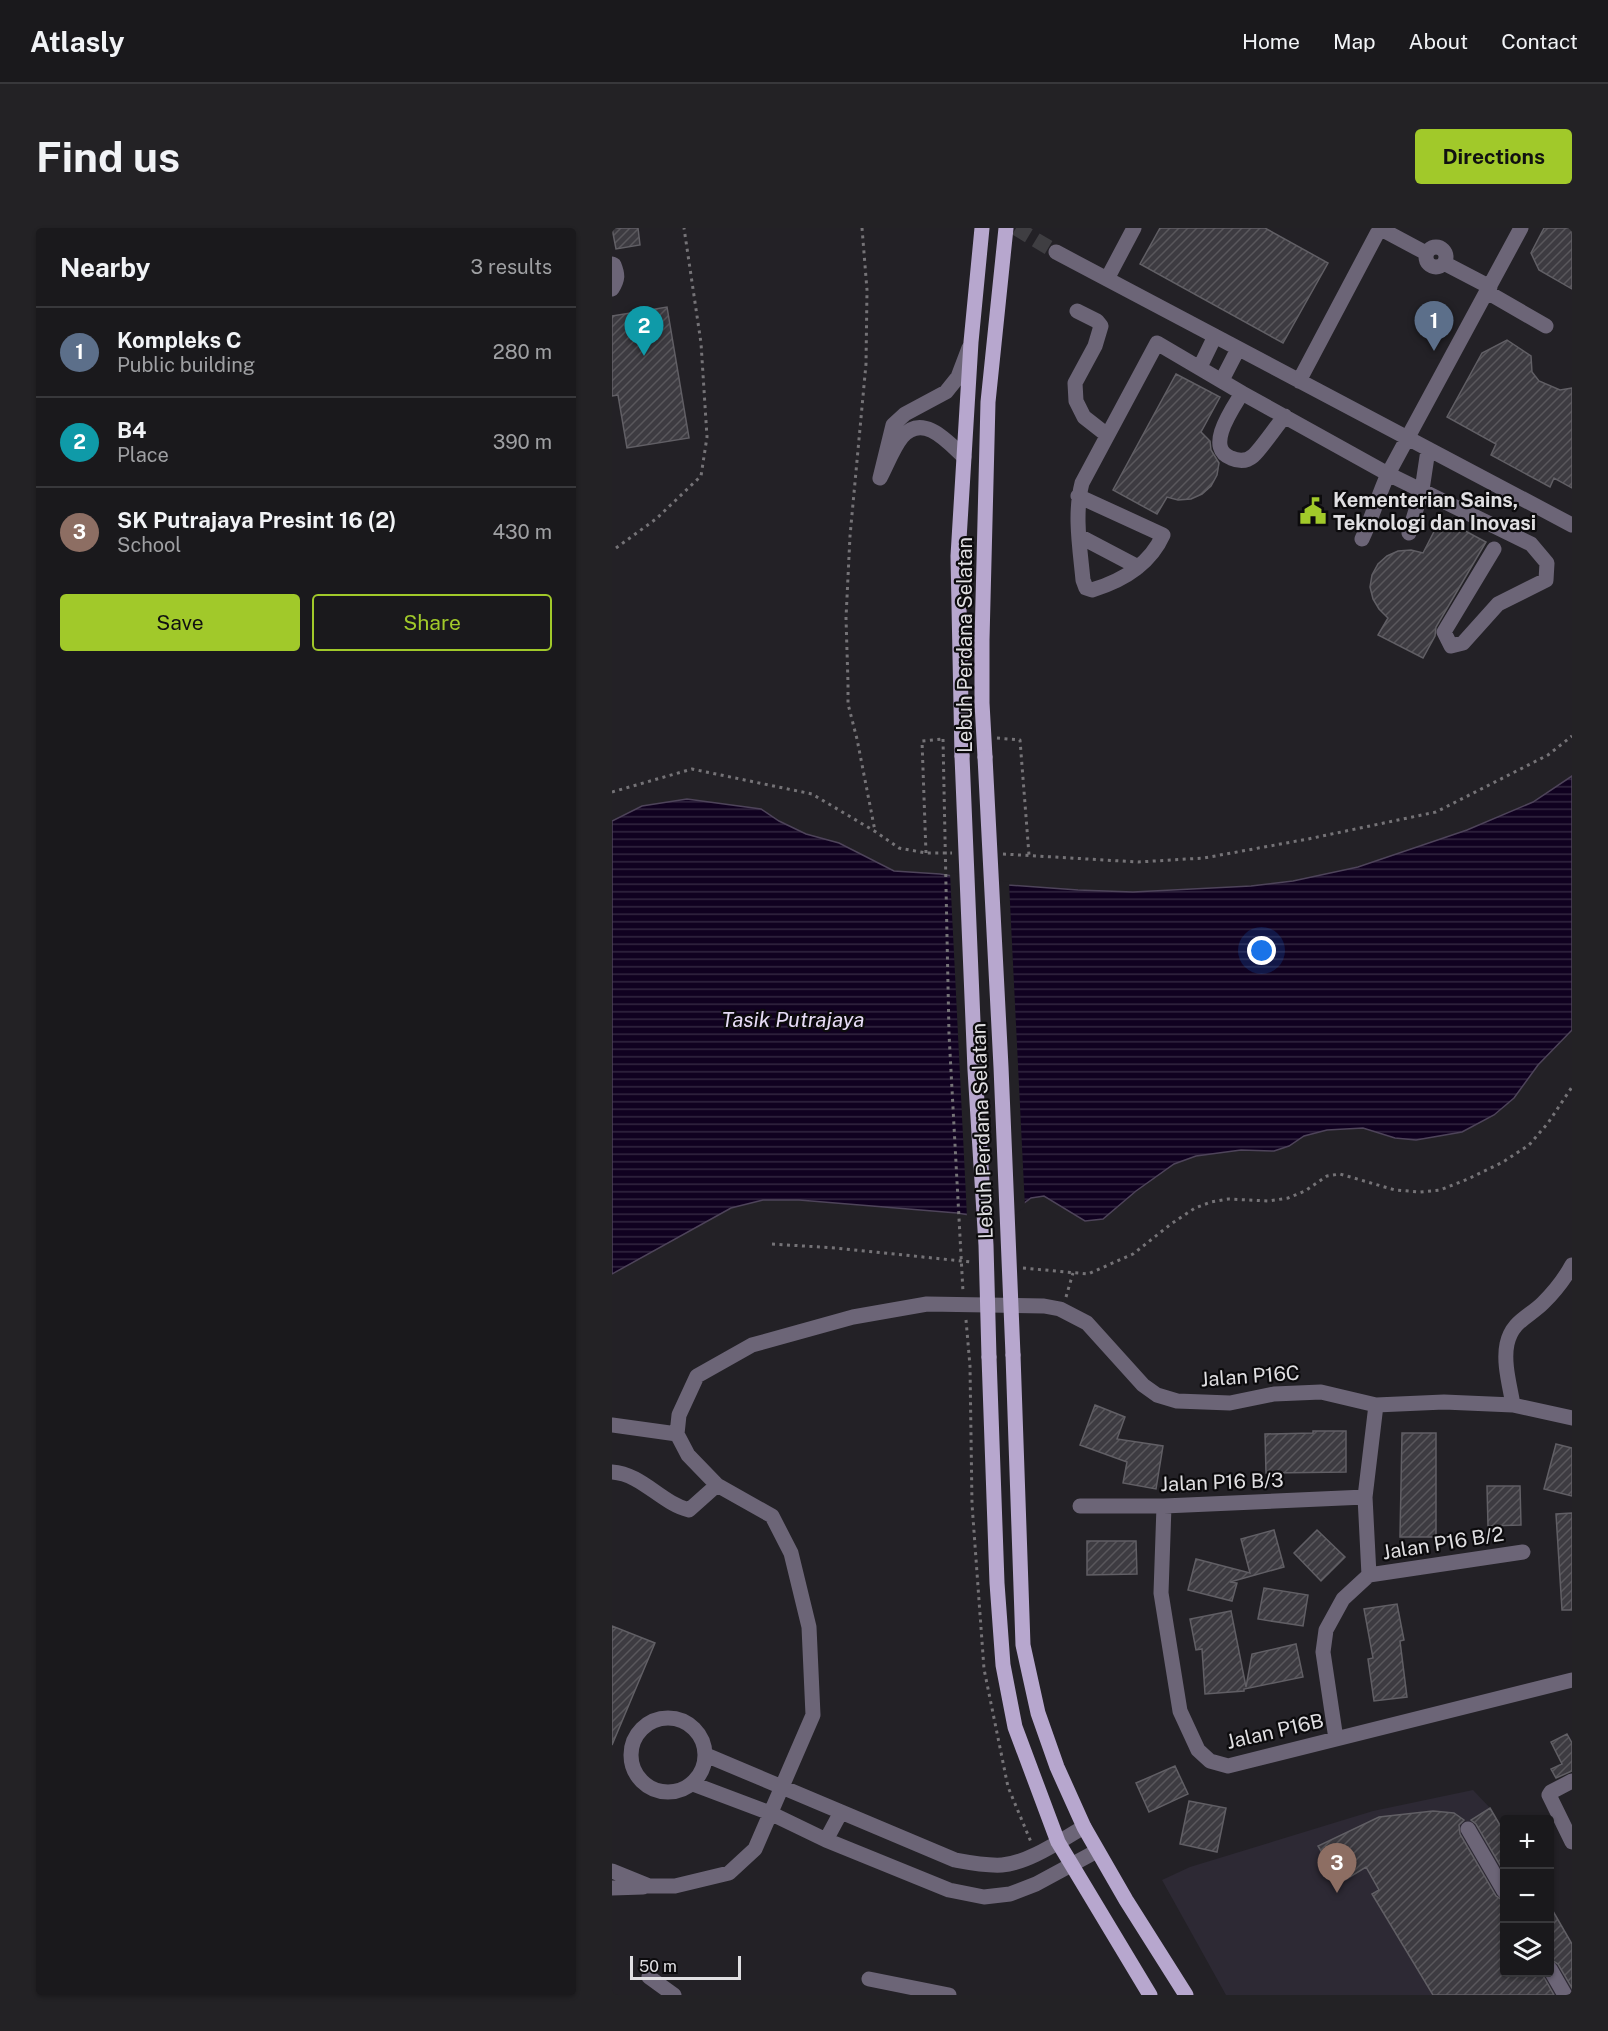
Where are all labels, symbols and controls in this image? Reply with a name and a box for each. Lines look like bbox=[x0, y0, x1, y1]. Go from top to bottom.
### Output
text: Atlasly bbox=[30, 25, 124, 58]
text: Home bbox=[1242, 29, 1300, 54]
text: Map bbox=[1333, 29, 1376, 54]
text: About bbox=[1409, 29, 1468, 54]
text: Contact bbox=[1501, 29, 1578, 54]
button: Directions bbox=[1415, 129, 1572, 184]
text: Find us bbox=[36, 132, 180, 181]
text: Nearby bbox=[60, 252, 150, 283]
text: 3 results bbox=[471, 255, 552, 279]
pin: 1 bbox=[1414, 302, 1454, 351]
pin: 2 bbox=[624, 306, 663, 356]
text: Kompleks C bbox=[117, 327, 242, 353]
text: 1 bbox=[75, 340, 84, 364]
text: 280 m bbox=[493, 340, 552, 364]
text: Public building bbox=[117, 353, 255, 377]
text: B4 bbox=[117, 417, 147, 443]
text: 2 bbox=[73, 430, 86, 454]
text: 390 m bbox=[493, 430, 552, 454]
text: Place bbox=[117, 443, 169, 467]
place label: Kementerian Sains, Teknologi dan Inovasi bbox=[1333, 488, 1536, 535]
public building icon: Kementerian Sains, Teknologi dan Inovasi bbox=[1298, 496, 1328, 526]
text: SK Putrajaya Presint 16 (2) bbox=[117, 507, 396, 533]
text: 3 bbox=[73, 520, 86, 544]
text: 430 m bbox=[493, 520, 552, 544]
text: School bbox=[117, 533, 181, 557]
street label: Lebuh Perdana Selatan bbox=[953, 537, 977, 753]
button: Save bbox=[60, 594, 300, 651]
button: Share bbox=[312, 594, 552, 651]
your location bbox=[1247, 936, 1276, 965]
water label: Tasik Putrajaya bbox=[722, 1007, 864, 1032]
street label: Lebuh Perdana Selatan bbox=[966, 1023, 998, 1239]
street label: Jalan P16C bbox=[1200, 1361, 1300, 1391]
street label: Jalan P16 B/3 bbox=[1160, 1468, 1284, 1496]
street label: Jalan P16 B/2 bbox=[1380, 1522, 1506, 1564]
street label: Jalan P16B bbox=[1224, 1708, 1326, 1754]
map controls bbox=[1500, 1815, 1554, 1977]
button: + bbox=[1500, 1815, 1554, 1869]
pin: 3 bbox=[1318, 1844, 1356, 1893]
button: − bbox=[1500, 1869, 1554, 1923]
button: layers bbox=[1500, 1923, 1554, 1977]
scale bar bbox=[630, 1953, 741, 1980]
text: 50 m bbox=[639, 1957, 677, 1976]

